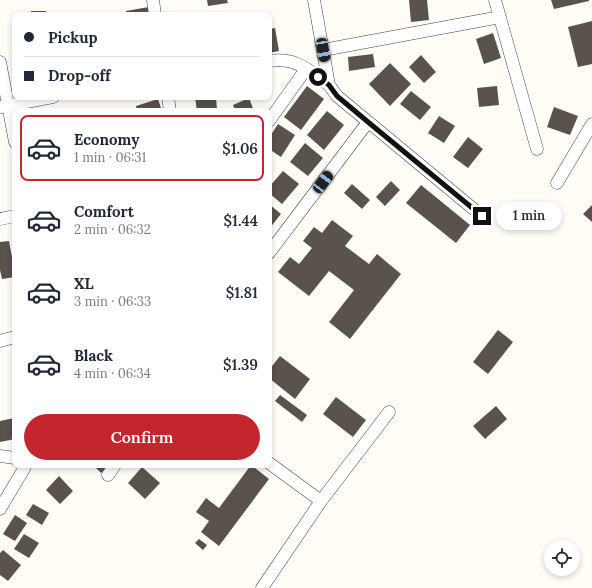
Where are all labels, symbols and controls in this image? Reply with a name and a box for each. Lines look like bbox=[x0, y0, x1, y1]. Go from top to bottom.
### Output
text: Pickup bbox=[48, 28, 97, 47]
car bbox=[315, 37, 331, 63]
text: Drop-off bbox=[48, 66, 110, 85]
route start bbox=[309, 68, 327, 86]
icon: car bbox=[26, 130, 62, 166]
text: Economy bbox=[74, 130, 139, 149]
text: $1.06 bbox=[222, 139, 258, 158]
text: 1 min · 06:31 bbox=[74, 149, 146, 166]
car bbox=[311, 169, 335, 195]
icon: car bbox=[26, 202, 62, 238]
text: Comfort bbox=[74, 202, 134, 221]
callout: 1 min bbox=[496, 202, 562, 230]
route end bbox=[473, 207, 491, 225]
text: 1 min bbox=[513, 207, 545, 224]
text: $1.44 bbox=[224, 211, 258, 230]
text: 2 min · 06:32 bbox=[74, 221, 151, 238]
icon: car bbox=[26, 274, 62, 310]
text: XL bbox=[74, 274, 94, 293]
text: $1.81 bbox=[226, 283, 258, 302]
text: 3 min · 06:33 bbox=[74, 293, 151, 310]
icon: car bbox=[26, 346, 62, 382]
text: Black bbox=[74, 346, 113, 365]
text: $1.39 bbox=[223, 355, 258, 374]
text: 4 min · 06:34 bbox=[74, 365, 151, 382]
button: Confirm bbox=[24, 414, 260, 460]
map controls bbox=[544, 540, 580, 576]
button: locate bbox=[544, 540, 580, 576]

